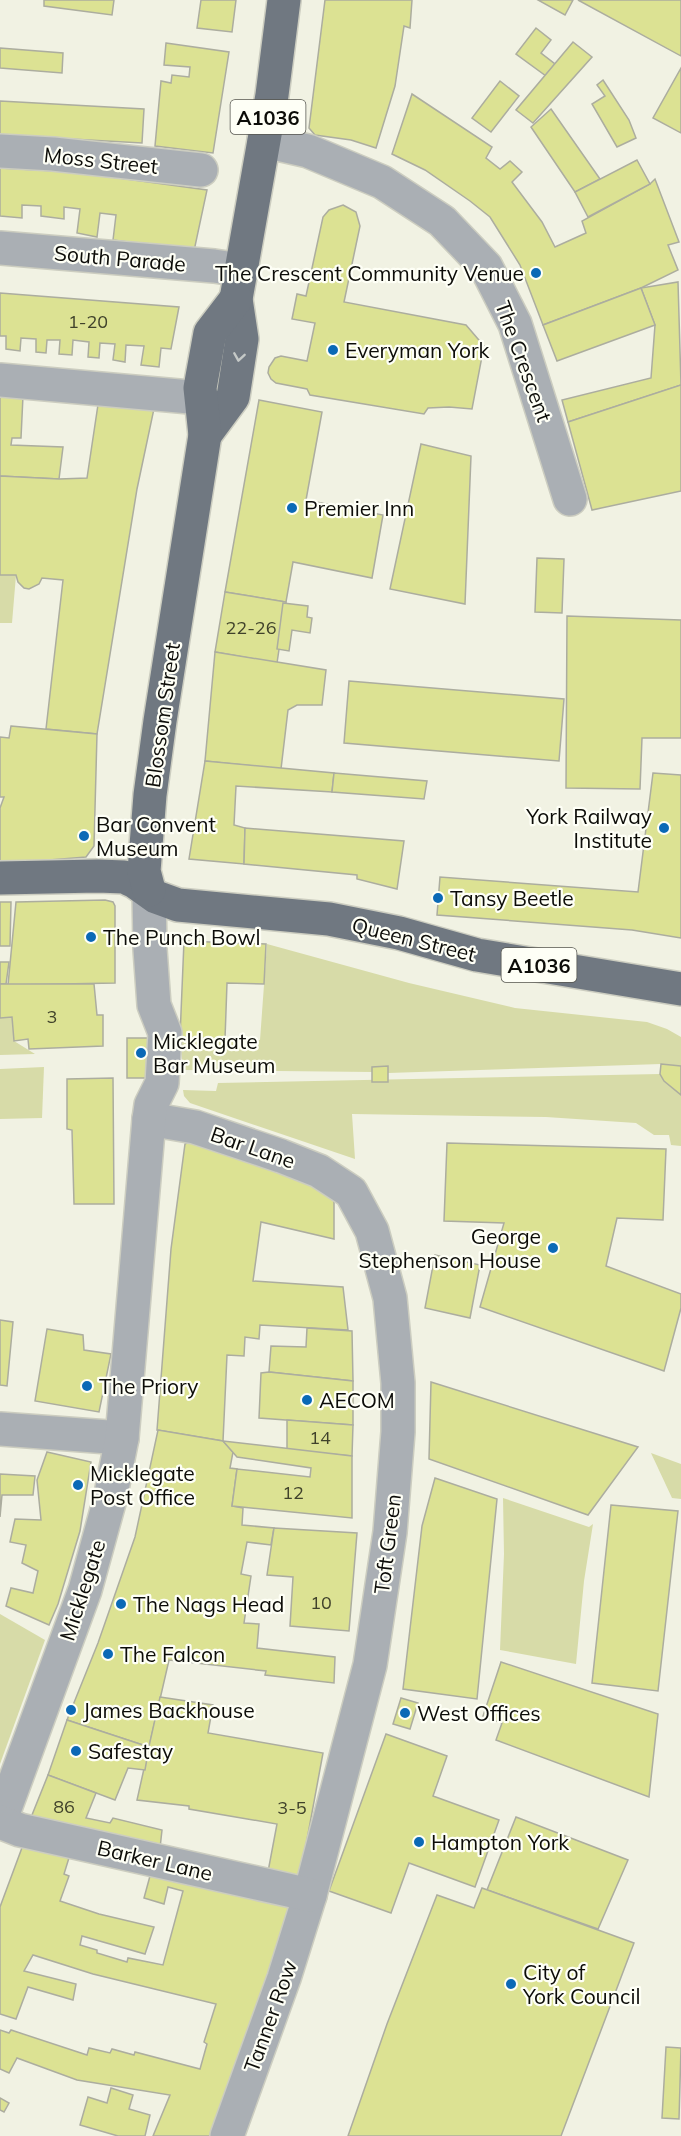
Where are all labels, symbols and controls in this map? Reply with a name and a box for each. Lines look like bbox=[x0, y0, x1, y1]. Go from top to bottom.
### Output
road number: A1036 bbox=[230, 100, 306, 134]
street label: Moss Street bbox=[43, 141, 159, 179]
street label: South Parade bbox=[53, 239, 187, 277]
place label: The Crescent Community Venue bbox=[215, 260, 524, 286]
marker: The Crescent Community Venue bbox=[529, 266, 543, 280]
street label: The Crescent bbox=[490, 297, 558, 425]
house number: 1-20 bbox=[68, 310, 108, 333]
place label: Everyman York bbox=[345, 337, 490, 363]
marker: Everyman York bbox=[326, 343, 340, 357]
one-way arrow bbox=[234, 352, 246, 361]
place label: Premier Inn bbox=[304, 495, 414, 521]
marker: Premier Inn bbox=[285, 501, 299, 515]
house number: 22-26 bbox=[226, 616, 276, 639]
street label: Blossom Street bbox=[139, 641, 185, 789]
place label: York Railway Institute bbox=[525, 803, 652, 853]
place label: Bar Convent Museum bbox=[96, 811, 216, 861]
marker: York Railway Institute bbox=[657, 821, 671, 835]
marker: Bar Convent Museum bbox=[77, 829, 91, 843]
place label: Tansy Beetle bbox=[450, 885, 574, 911]
marker: Tansy Beetle bbox=[431, 891, 445, 905]
street label: Queen Street bbox=[349, 911, 479, 967]
place label: The Punch Bowl bbox=[103, 924, 260, 950]
marker: The Punch Bowl bbox=[84, 930, 98, 944]
road number: A1036 bbox=[502, 948, 576, 982]
house number: 3 bbox=[47, 1005, 57, 1028]
place label: Micklegate Bar Museum bbox=[153, 1028, 276, 1078]
marker: Micklegate Bar Museum bbox=[134, 1046, 148, 1060]
street label: Bar Lane bbox=[207, 1120, 299, 1174]
place label: George Stephenson House bbox=[358, 1223, 541, 1273]
marker: George Stephenson House bbox=[546, 1241, 560, 1255]
place label: The Priory bbox=[99, 1373, 198, 1399]
marker: The Priory bbox=[80, 1379, 94, 1393]
place label: AECOM bbox=[319, 1387, 395, 1413]
marker: AECOM bbox=[300, 1393, 314, 1407]
house number: 14 bbox=[309, 1426, 331, 1449]
place label: Micklegate Post Office bbox=[90, 1460, 195, 1510]
marker: Micklegate Post Office bbox=[71, 1478, 85, 1492]
house number: 12 bbox=[282, 1481, 304, 1504]
street label: Toft Green bbox=[368, 1493, 406, 1595]
street label: Micklegate bbox=[53, 1536, 111, 1644]
place label: The Nags Head bbox=[133, 1591, 284, 1617]
house number: 10 bbox=[310, 1591, 332, 1614]
marker: The Nags Head bbox=[114, 1597, 128, 1611]
place label: The Falcon bbox=[120, 1641, 225, 1667]
marker: The Falcon bbox=[101, 1647, 115, 1661]
place label: James Backhouse bbox=[83, 1697, 255, 1723]
place label: West Offices bbox=[417, 1700, 541, 1726]
marker: James Backhouse bbox=[64, 1703, 78, 1717]
marker: West Offices bbox=[398, 1706, 412, 1720]
place label: Safestay bbox=[88, 1738, 173, 1764]
marker: Safestay bbox=[69, 1744, 83, 1758]
house number: 86 bbox=[53, 1795, 75, 1818]
house number: 3-5 bbox=[277, 1796, 307, 1819]
place label: Hampton York bbox=[431, 1829, 569, 1855]
street label: Barker Lane bbox=[95, 1834, 215, 1886]
marker: Hampton York bbox=[412, 1835, 426, 1849]
street label: Tanner Row bbox=[238, 1956, 302, 2076]
place label: City of York Council bbox=[522, 1959, 640, 2009]
marker: City of York Council bbox=[504, 1977, 518, 1991]

